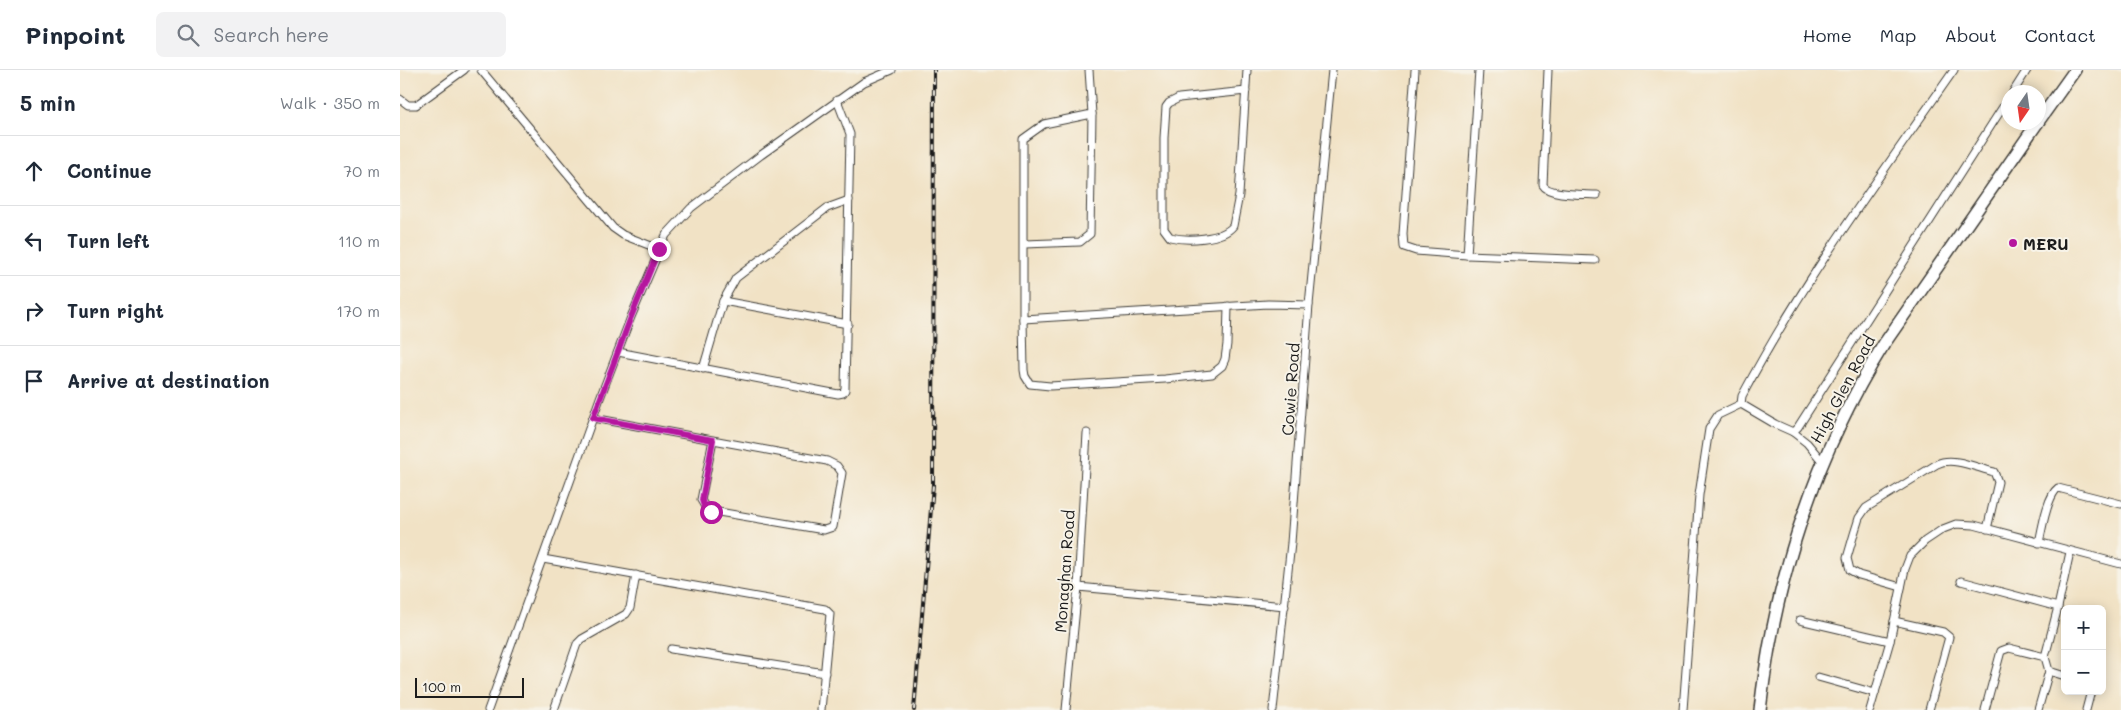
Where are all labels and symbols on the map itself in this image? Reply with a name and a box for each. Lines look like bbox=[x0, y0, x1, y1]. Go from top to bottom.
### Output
north arrow bbox=[2001, 85, 2046, 130]
place label: MERU bbox=[2023, 233, 2069, 254]
marker: MERU bbox=[2007, 237, 2019, 249]
route end bbox=[648, 238, 671, 261]
street label: High Glen Road bbox=[1805, 331, 1879, 447]
street label: Cowie Road bbox=[1276, 342, 1304, 436]
route start bbox=[700, 501, 723, 524]
street label: Monaghan Road bbox=[1049, 509, 1079, 633]
scale bar bbox=[415, 675, 524, 698]

